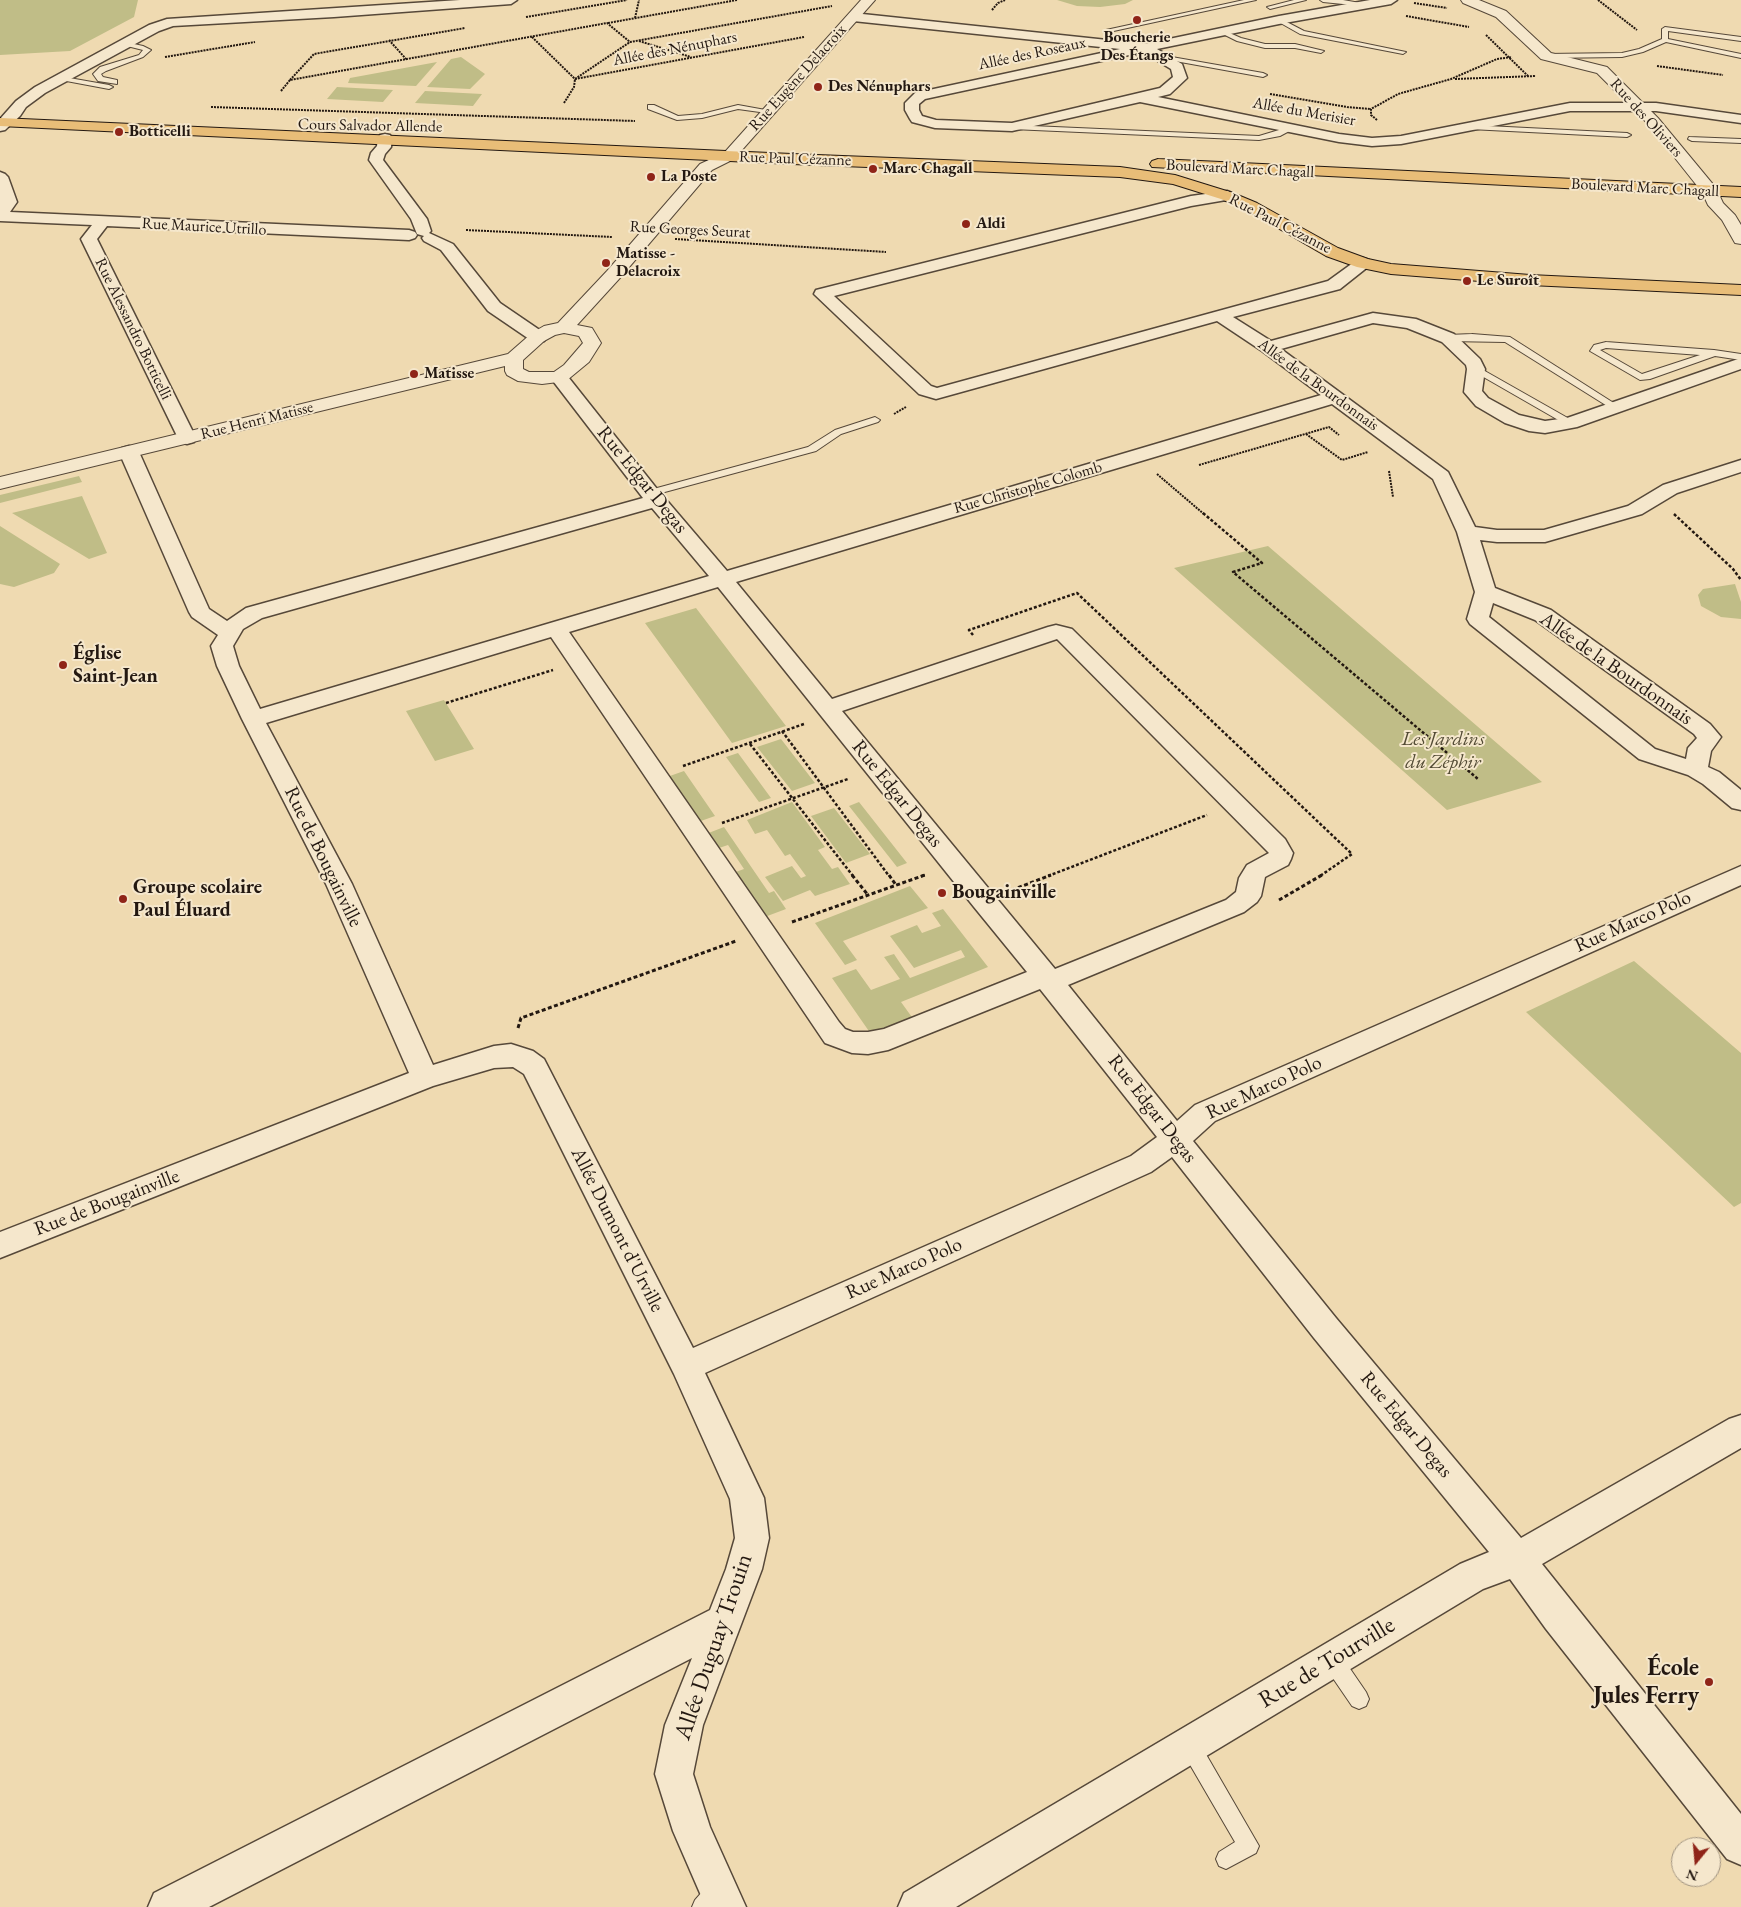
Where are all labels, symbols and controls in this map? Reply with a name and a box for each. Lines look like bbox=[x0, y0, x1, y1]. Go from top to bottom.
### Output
marker: Boucherie Des Étangs bbox=[1131, 14, 1143, 26]
street label: Rue Eugène Delacroix bbox=[745, 21, 851, 135]
street label: Allée des Nénuphars bbox=[611, 28, 739, 70]
place label: Boucherie Des Étangs bbox=[1100, 28, 1174, 66]
street label: Allée des Roseaux bbox=[976, 33, 1088, 75]
street label: Rue des Oliviers bbox=[1606, 75, 1686, 161]
place label: Des Nénuphars bbox=[828, 77, 930, 97]
marker: Des Nénuphars bbox=[812, 81, 824, 93]
street label: Allée du Merisier bbox=[1251, 93, 1357, 131]
street label: Cours Salvador Allende bbox=[298, 115, 442, 137]
place label: Botticelli bbox=[129, 122, 191, 142]
marker: Botticelli bbox=[113, 126, 125, 138]
street label: Rue Paul Cézanne bbox=[739, 147, 851, 171]
street label: Boulevard Marc Chagall bbox=[1166, 156, 1314, 182]
place label: Marc Chagall bbox=[883, 159, 973, 179]
marker: Marc Chagall bbox=[867, 163, 879, 175]
place label: La Poste bbox=[661, 167, 717, 187]
marker: La Poste bbox=[645, 171, 657, 183]
street label: Boulevard Marc Chagall bbox=[1571, 175, 1719, 201]
street label: Rue Paul Cézanne bbox=[1226, 190, 1334, 258]
street label: Rue Maurice Utrillo bbox=[141, 214, 267, 240]
place label: Aldi bbox=[976, 214, 1005, 234]
street label: Rue Georges Seurat bbox=[629, 217, 751, 243]
marker: Aldi bbox=[960, 218, 972, 230]
place label: Matisse - Delacroix bbox=[616, 244, 680, 282]
street label: Rue Alessandro Botticelli bbox=[90, 255, 176, 403]
marker: Matisse - Delacroix bbox=[600, 257, 612, 269]
place label: Le Suroît bbox=[1477, 271, 1539, 291]
marker: Le Suroît bbox=[1461, 275, 1473, 287]
street label: Allée de la Bourdonnais bbox=[1254, 335, 1382, 435]
place label: Matisse bbox=[424, 364, 474, 384]
marker: Matisse bbox=[408, 368, 420, 380]
street label: Rue Henri Matisse bbox=[199, 398, 315, 444]
street label: Rue Edgar Degas bbox=[591, 422, 693, 538]
street label: Rue Christophe Colomb bbox=[952, 458, 1104, 518]
street label: Allée de la Bourdonnais bbox=[1535, 607, 1697, 731]
place label: Église Saint-Jean bbox=[73, 642, 158, 689]
marker: Église Saint-Jean bbox=[57, 659, 69, 671]
park label: Les Jardins du Zéphir bbox=[1402, 728, 1484, 775]
street label: Rue Edgar Degas bbox=[846, 736, 948, 852]
street label: Rue de Bougainville bbox=[279, 783, 367, 931]
place label: Groupe scolaire Paul Éluard bbox=[133, 876, 262, 923]
place label: Bougainville bbox=[952, 881, 1056, 905]
street label: Rue Marco Polo bbox=[1571, 886, 1695, 958]
marker: Bougainville bbox=[936, 887, 948, 899]
marker: Groupe scolaire Paul Éluard bbox=[117, 893, 129, 905]
street label: Rue Edgar Degas bbox=[1102, 1050, 1202, 1168]
street label: Rue Marco Polo bbox=[1202, 1051, 1326, 1125]
street label: Allée Dumont d'Urville bbox=[565, 1144, 669, 1316]
street label: Rue de Bougainville bbox=[31, 1164, 183, 1242]
street label: Rue Marco Polo bbox=[842, 1233, 966, 1305]
street label: Rue Edgar Degas bbox=[1355, 1367, 1457, 1483]
street label: Allée Duguay Trouin bbox=[669, 1550, 759, 1744]
street label: Rue de Tourville bbox=[1254, 1611, 1400, 1715]
place label: École Jules Ferry bbox=[1593, 1654, 1699, 1710]
marker: École Jules Ferry bbox=[1703, 1676, 1715, 1688]
north arrow bbox=[1671, 1837, 1721, 1887]
text: N bbox=[1684, 1865, 1700, 1886]

